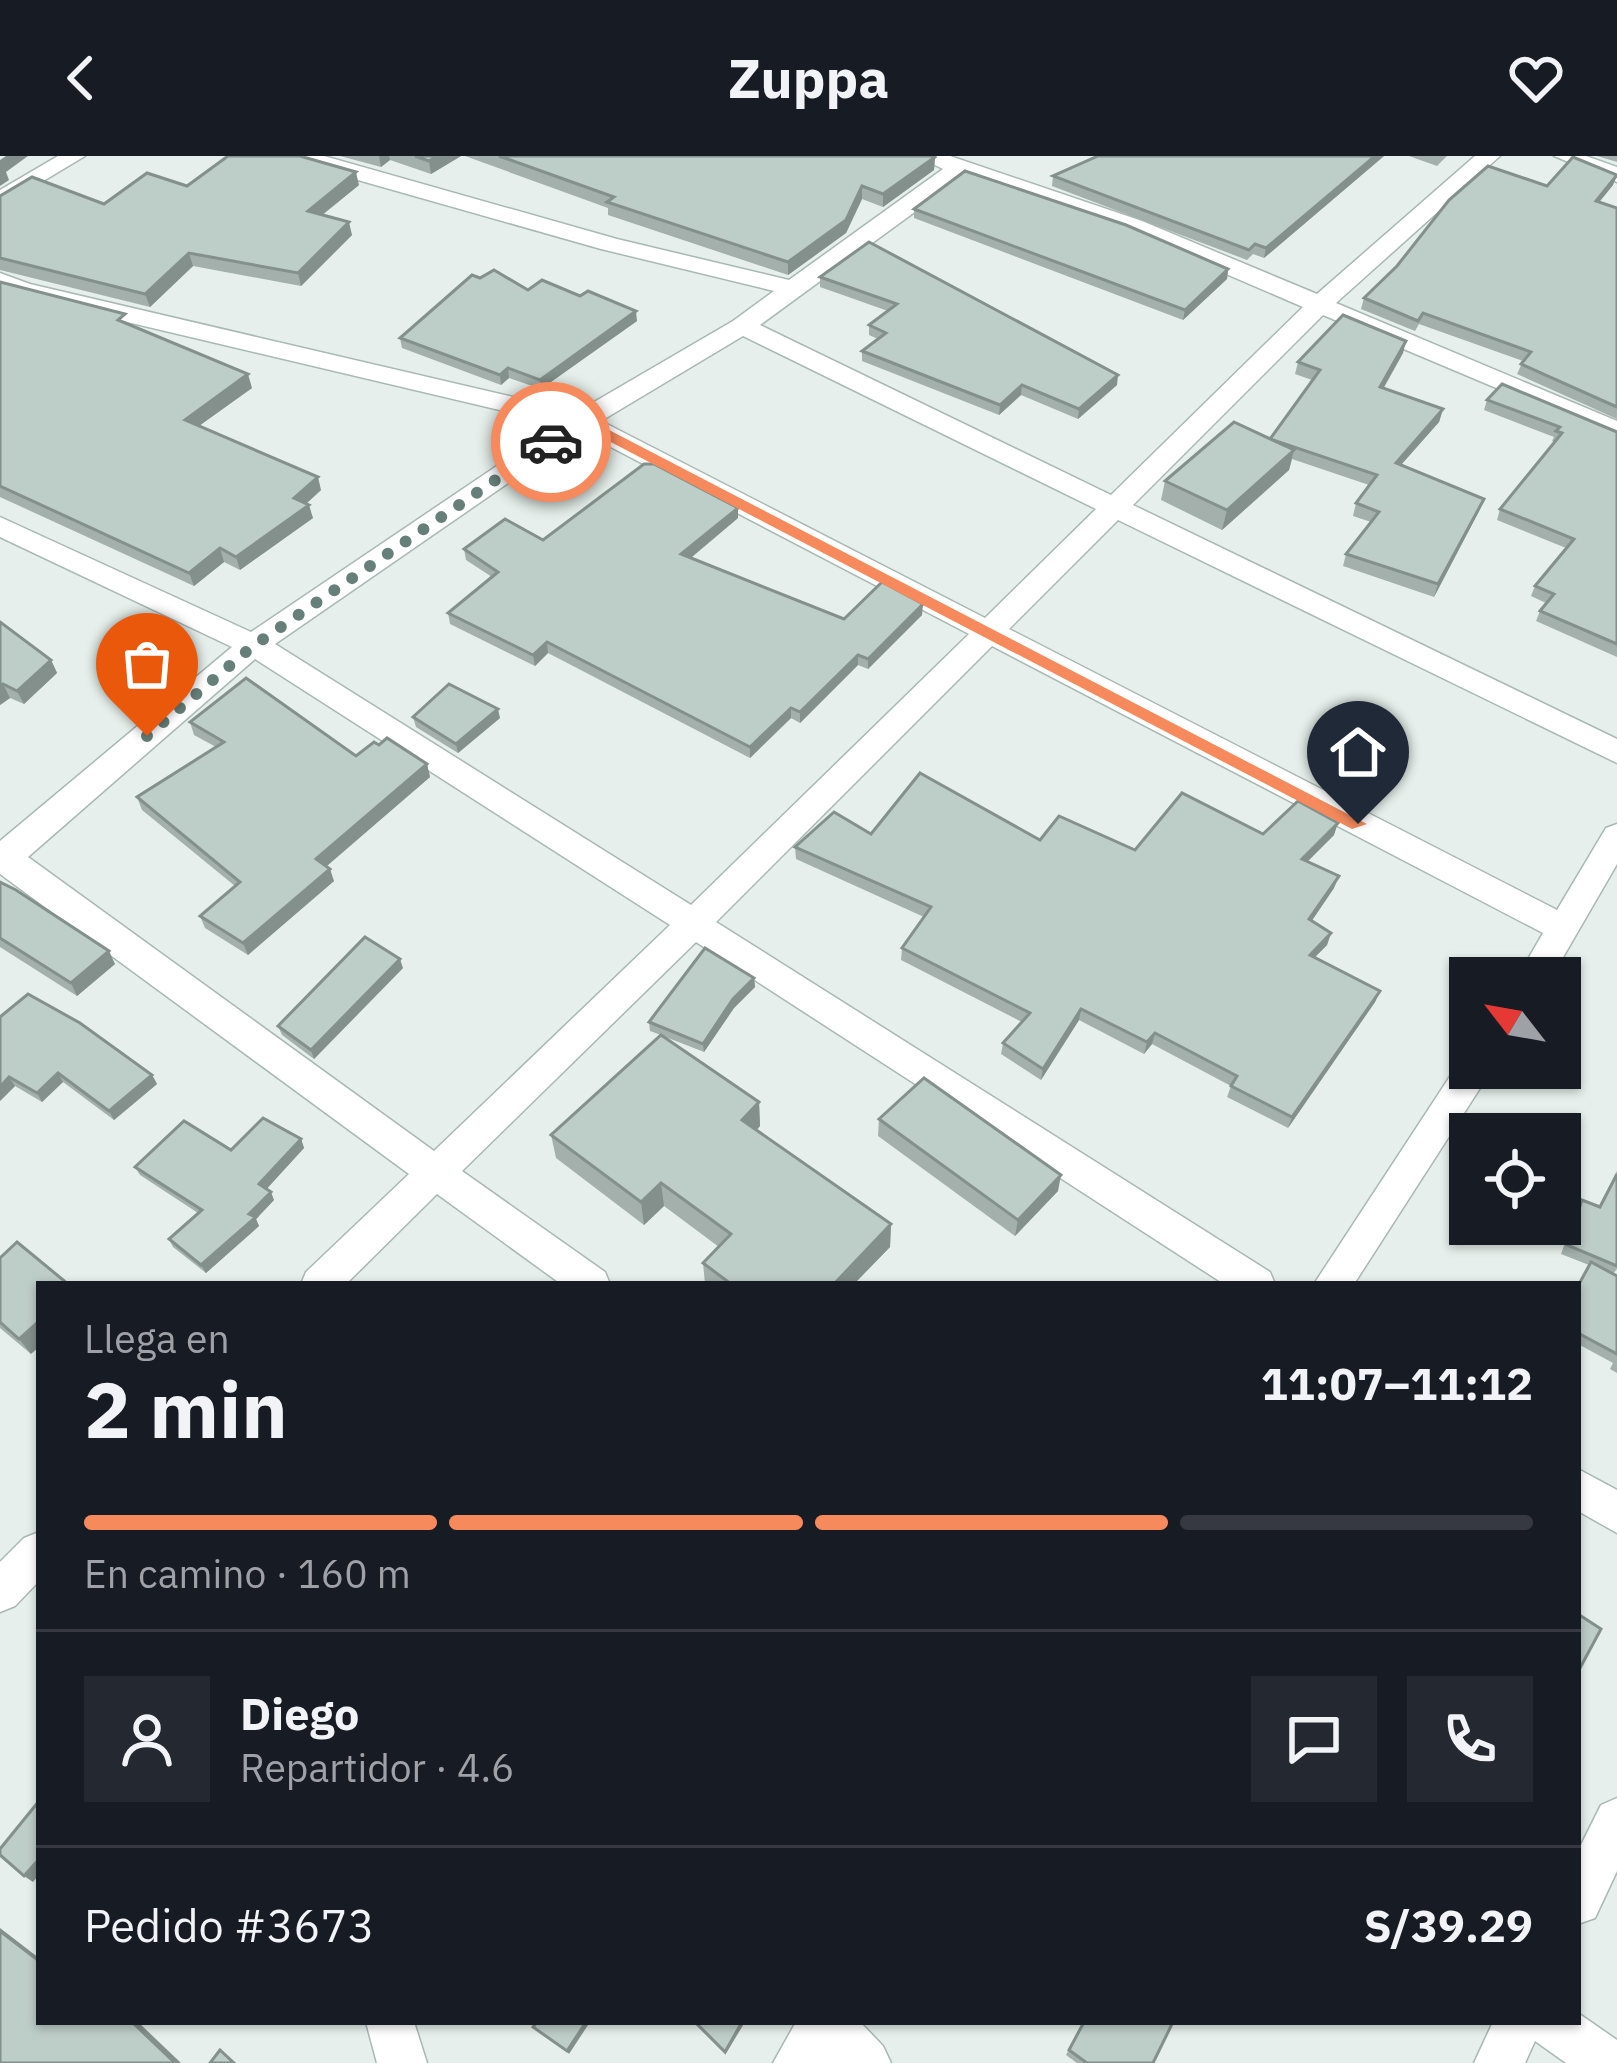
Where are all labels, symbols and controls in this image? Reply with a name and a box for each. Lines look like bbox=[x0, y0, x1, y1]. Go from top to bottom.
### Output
text: Zuppa bbox=[728, 43, 889, 113]
icon: back bbox=[48, 45, 114, 111]
icon: heart bbox=[1503, 45, 1569, 111]
courier bbox=[491, 382, 611, 502]
icon: car bbox=[518, 409, 584, 475]
pin bbox=[96, 613, 198, 736]
icon: bag bbox=[114, 631, 180, 697]
pin bbox=[1307, 701, 1409, 824]
icon: home bbox=[1325, 719, 1391, 785]
north arrow bbox=[1449, 957, 1581, 1089]
map controls bbox=[1449, 957, 1581, 1245]
button: locate bbox=[1449, 1113, 1581, 1245]
text: Llega en bbox=[84, 1313, 230, 1364]
text: 11:07–11:12 bbox=[1261, 1354, 1533, 1412]
text: 2 min bbox=[84, 1358, 288, 1459]
text: En camino · 160 m bbox=[84, 1548, 411, 1599]
button: person bbox=[84, 1676, 210, 1802]
button: chat bbox=[1251, 1676, 1377, 1802]
button: phone bbox=[1407, 1676, 1533, 1802]
text: Diego bbox=[240, 1684, 359, 1742]
text: Repartidor · 4.6 bbox=[240, 1742, 514, 1793]
text: Pedido #3673 bbox=[84, 1896, 374, 1954]
text: S/39.29 bbox=[1364, 1896, 1533, 1954]

